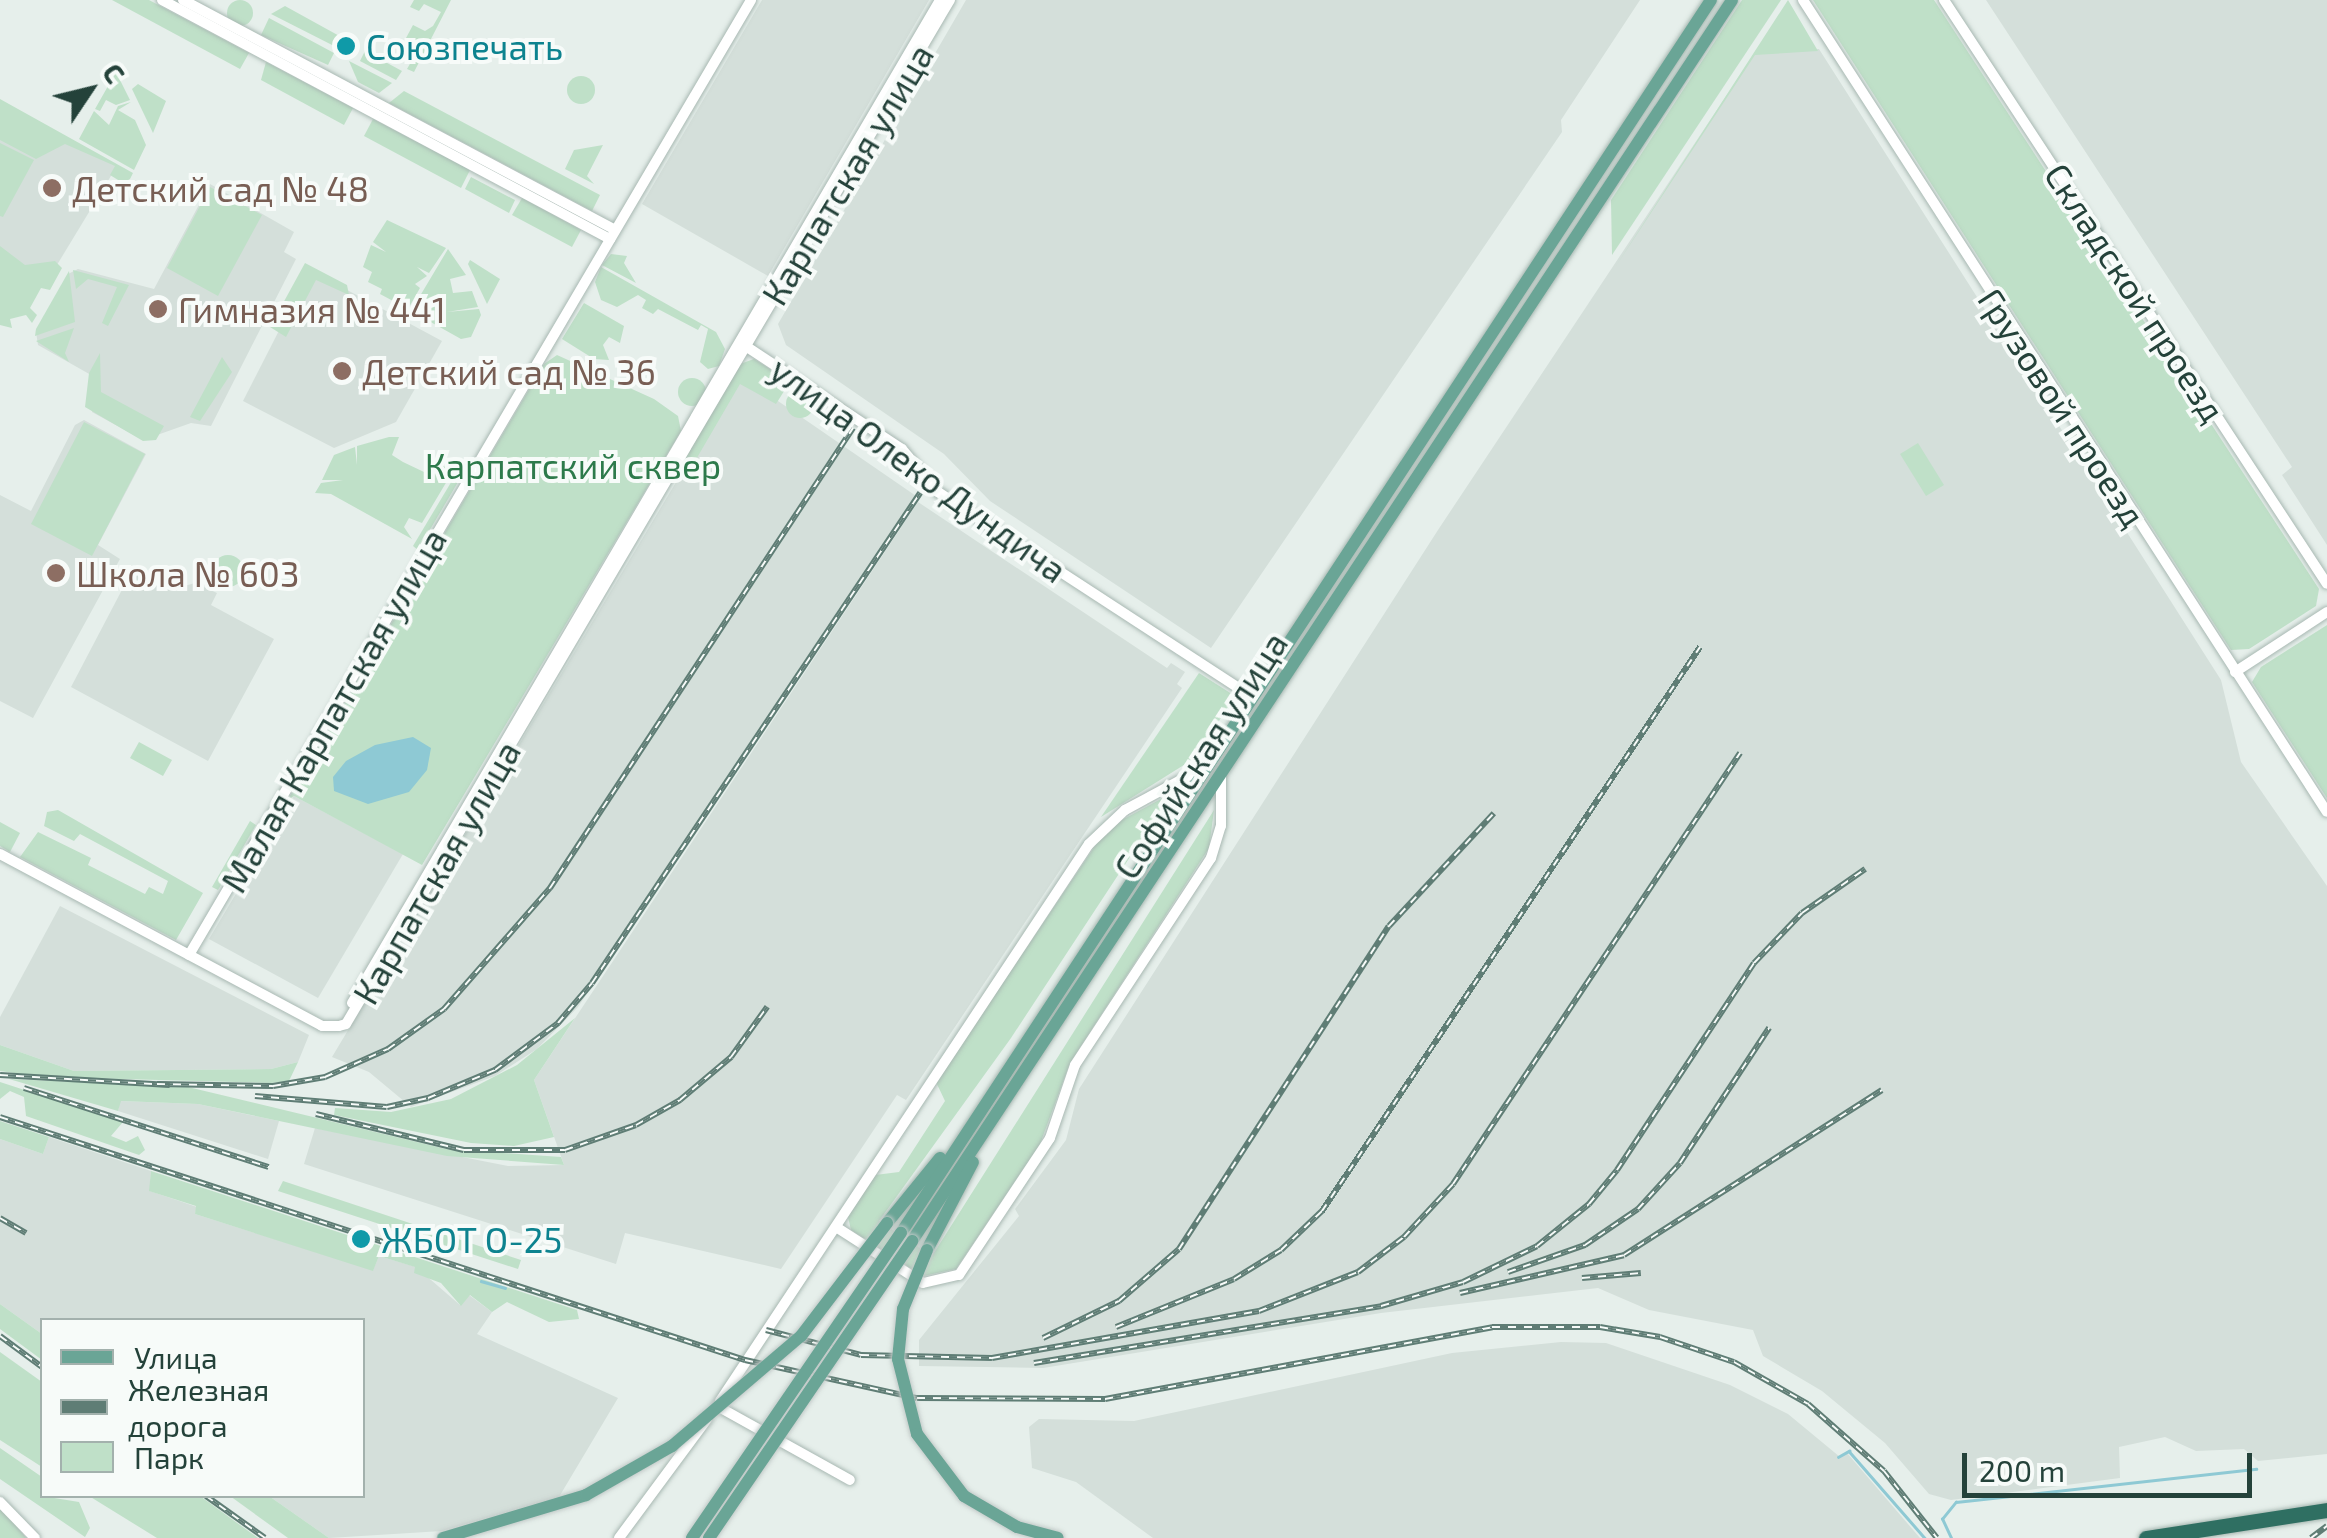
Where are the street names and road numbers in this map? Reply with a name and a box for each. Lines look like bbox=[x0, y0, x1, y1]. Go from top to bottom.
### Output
street label: Карпатская улица bbox=[753, 36, 941, 312]
street label: Складской проезд bbox=[2037, 155, 2235, 429]
street label: Грузовой проезд bbox=[1970, 280, 2156, 534]
street label: улица Олеко Дундича bbox=[763, 348, 1075, 590]
street label: Малая Карпатская улица bbox=[212, 521, 454, 899]
street label: Софийская улица bbox=[1105, 624, 1295, 886]
street label: Карпатская улица bbox=[344, 733, 528, 1011]

